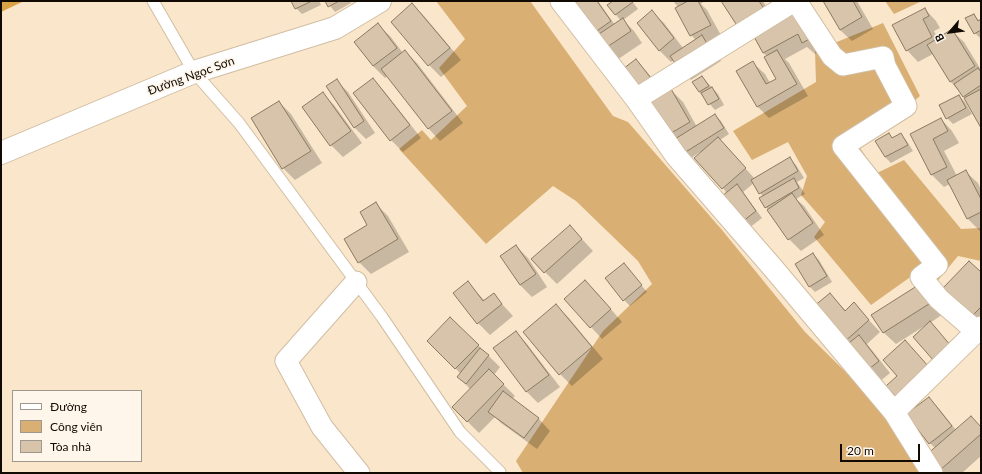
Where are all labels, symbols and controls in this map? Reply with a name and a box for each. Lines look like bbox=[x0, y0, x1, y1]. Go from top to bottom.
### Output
north arrow bbox=[930, 12, 970, 52]
text: B bbox=[932, 32, 946, 44]
street label: Đường Ngọc Sơn bbox=[146, 54, 236, 98]
legend bbox=[12, 390, 142, 462]
text: Đường bbox=[50, 399, 87, 414]
text: Công viên bbox=[50, 419, 103, 434]
scale bar bbox=[842, 436, 922, 462]
text: Tòa nhà bbox=[50, 439, 91, 454]
text: 20 m bbox=[847, 443, 874, 458]

